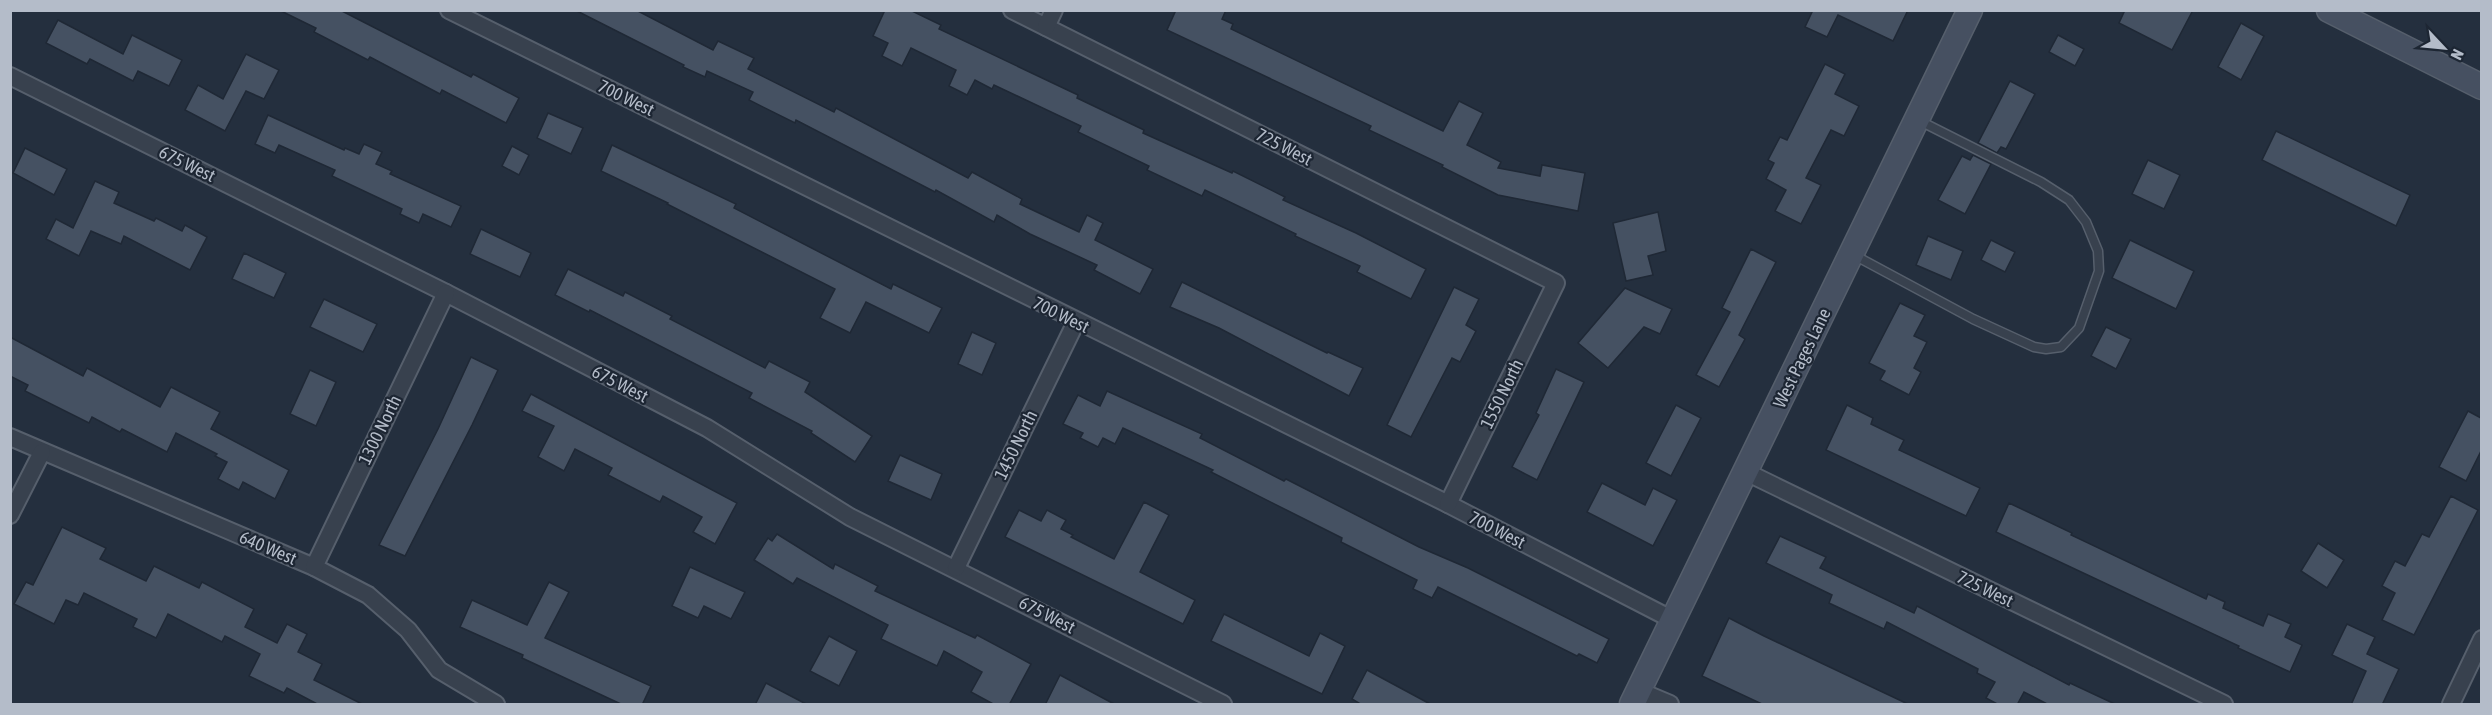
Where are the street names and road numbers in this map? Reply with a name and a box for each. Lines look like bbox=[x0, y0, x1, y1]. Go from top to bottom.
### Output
street label: 700 West bbox=[595, 75, 658, 120]
street label: 725 West bbox=[1253, 124, 1316, 170]
street label: 675 West bbox=[156, 141, 219, 186]
street label: 700 West bbox=[1030, 292, 1093, 337]
street label: West Pages Lane bbox=[1768, 305, 1835, 411]
street label: 1550 North bbox=[1476, 356, 1527, 432]
street label: 675 West bbox=[589, 361, 652, 407]
street label: 1300 North bbox=[354, 392, 405, 468]
street label: 1450 North bbox=[990, 407, 1041, 483]
street label: 700 West bbox=[1466, 507, 1529, 553]
street label: 640 West bbox=[236, 526, 300, 569]
street label: 725 West bbox=[1954, 566, 2017, 611]
street label: 675 West bbox=[1016, 592, 1079, 638]

